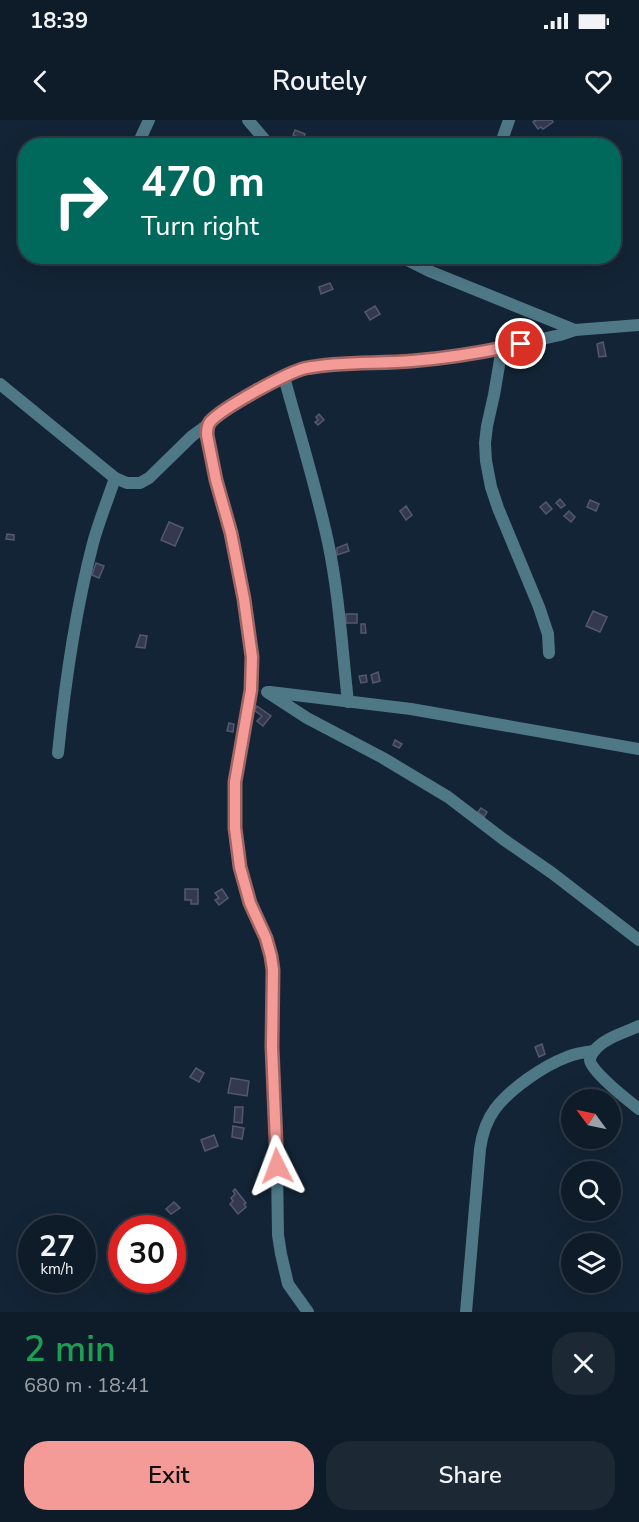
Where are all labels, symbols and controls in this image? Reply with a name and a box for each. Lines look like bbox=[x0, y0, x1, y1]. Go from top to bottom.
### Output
text: 18:39 bbox=[30, 6, 88, 36]
text: Routely bbox=[272, 63, 367, 100]
icon: back bbox=[24, 65, 57, 98]
icon: heart bbox=[582, 65, 615, 98]
text: 470 m bbox=[141, 154, 265, 211]
icon: right bbox=[42, 162, 120, 240]
text: Turn right bbox=[141, 208, 259, 245]
pin bbox=[495, 318, 546, 369]
icon: arrive bbox=[504, 327, 537, 360]
north arrow bbox=[561, 1089, 621, 1149]
map controls bbox=[561, 1089, 621, 1293]
position arrow bbox=[245, 1134, 309, 1198]
button: search bbox=[561, 1161, 621, 1221]
speed limit sign: 30 bbox=[108, 1215, 186, 1293]
text: 27 bbox=[39, 1226, 75, 1267]
button: layers bbox=[561, 1233, 621, 1293]
text: km/h bbox=[40, 1259, 74, 1279]
text: 2 min bbox=[24, 1325, 116, 1374]
button: close bbox=[552, 1332, 615, 1395]
text: 680 m · 18:41 bbox=[24, 1372, 150, 1399]
button: Exit bbox=[24, 1441, 314, 1510]
button: Share bbox=[326, 1441, 615, 1510]

